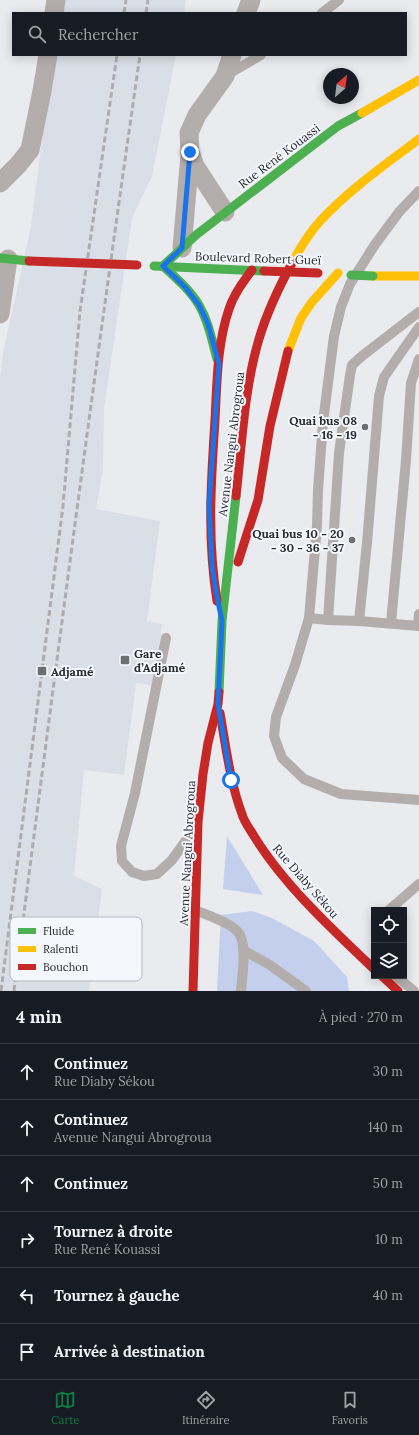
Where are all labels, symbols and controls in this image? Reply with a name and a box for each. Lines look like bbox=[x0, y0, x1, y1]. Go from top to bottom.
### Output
search box bbox=[12, 12, 407, 56]
icon: search bbox=[26, 23, 48, 45]
text: Rechercher bbox=[58, 25, 138, 44]
north arrow bbox=[323, 68, 359, 104]
street label: Rue René Kouassi bbox=[235, 120, 323, 192]
route end bbox=[181, 143, 199, 161]
street label: Boulevard Robert Gueï bbox=[195, 248, 322, 268]
street label: Avenue Nangui Abrogroua bbox=[215, 371, 247, 518]
place label: Quai bus 08 - 16 - 19 bbox=[289, 413, 357, 442]
marker: Quai bus 08 - 16 - 19 bbox=[360, 422, 370, 432]
place label: Quai bus 10 - 20 - 30 - 36 - 37 bbox=[252, 526, 344, 555]
marker: Quai bus 10 - 20 - 30 - 36 - 37 bbox=[347, 535, 357, 545]
place label: Gare d’Adjamé bbox=[134, 646, 186, 675]
marker: Gare d’Adjamé bbox=[119, 654, 131, 666]
place label: Adjamé bbox=[51, 664, 94, 679]
marker: Adjamé bbox=[36, 665, 48, 677]
route start bbox=[222, 771, 240, 789]
street label: Avenue Nangui Abrogroua bbox=[176, 780, 198, 927]
street label: Rue Diaby Sékou bbox=[270, 841, 342, 921]
map controls bbox=[371, 907, 407, 979]
button: locate bbox=[371, 907, 407, 943]
legend bbox=[10, 917, 142, 981]
text: Fluide bbox=[43, 924, 74, 938]
text: Ralenti bbox=[43, 942, 78, 956]
button: layers bbox=[371, 943, 407, 979]
text: Bouchon bbox=[43, 960, 89, 974]
text: 4 min bbox=[16, 1006, 62, 1028]
text: À pied · 270 m bbox=[319, 1009, 403, 1026]
text: Continuez bbox=[54, 1054, 128, 1073]
icon: ahead bbox=[16, 1061, 38, 1083]
text: 30 m bbox=[373, 1063, 403, 1080]
text: Rue Diaby Sékou bbox=[54, 1073, 155, 1090]
text: Continuez bbox=[54, 1110, 128, 1129]
icon: ahead bbox=[16, 1117, 38, 1139]
text: 140 m bbox=[368, 1119, 403, 1136]
text: Avenue Nangui Abrogroua bbox=[54, 1129, 212, 1146]
icon: ahead bbox=[16, 1173, 38, 1195]
text: Continuez bbox=[54, 1174, 128, 1193]
text: 50 m bbox=[373, 1175, 403, 1192]
text: Tournez à droite bbox=[54, 1222, 173, 1241]
icon: right bbox=[16, 1229, 38, 1251]
text: 10 m bbox=[375, 1231, 403, 1248]
text: Rue René Kouassi bbox=[54, 1241, 160, 1258]
icon: left bbox=[16, 1285, 38, 1307]
text: Tournez à gauche bbox=[54, 1286, 180, 1305]
text: 40 m bbox=[373, 1287, 403, 1304]
icon: arrive bbox=[16, 1341, 38, 1363]
text: Arrivée à destination bbox=[54, 1342, 205, 1361]
tab: Carte bbox=[51, 1389, 80, 1427]
tab: Itinéraire bbox=[182, 1389, 230, 1427]
tab: Favoris bbox=[332, 1389, 368, 1427]

